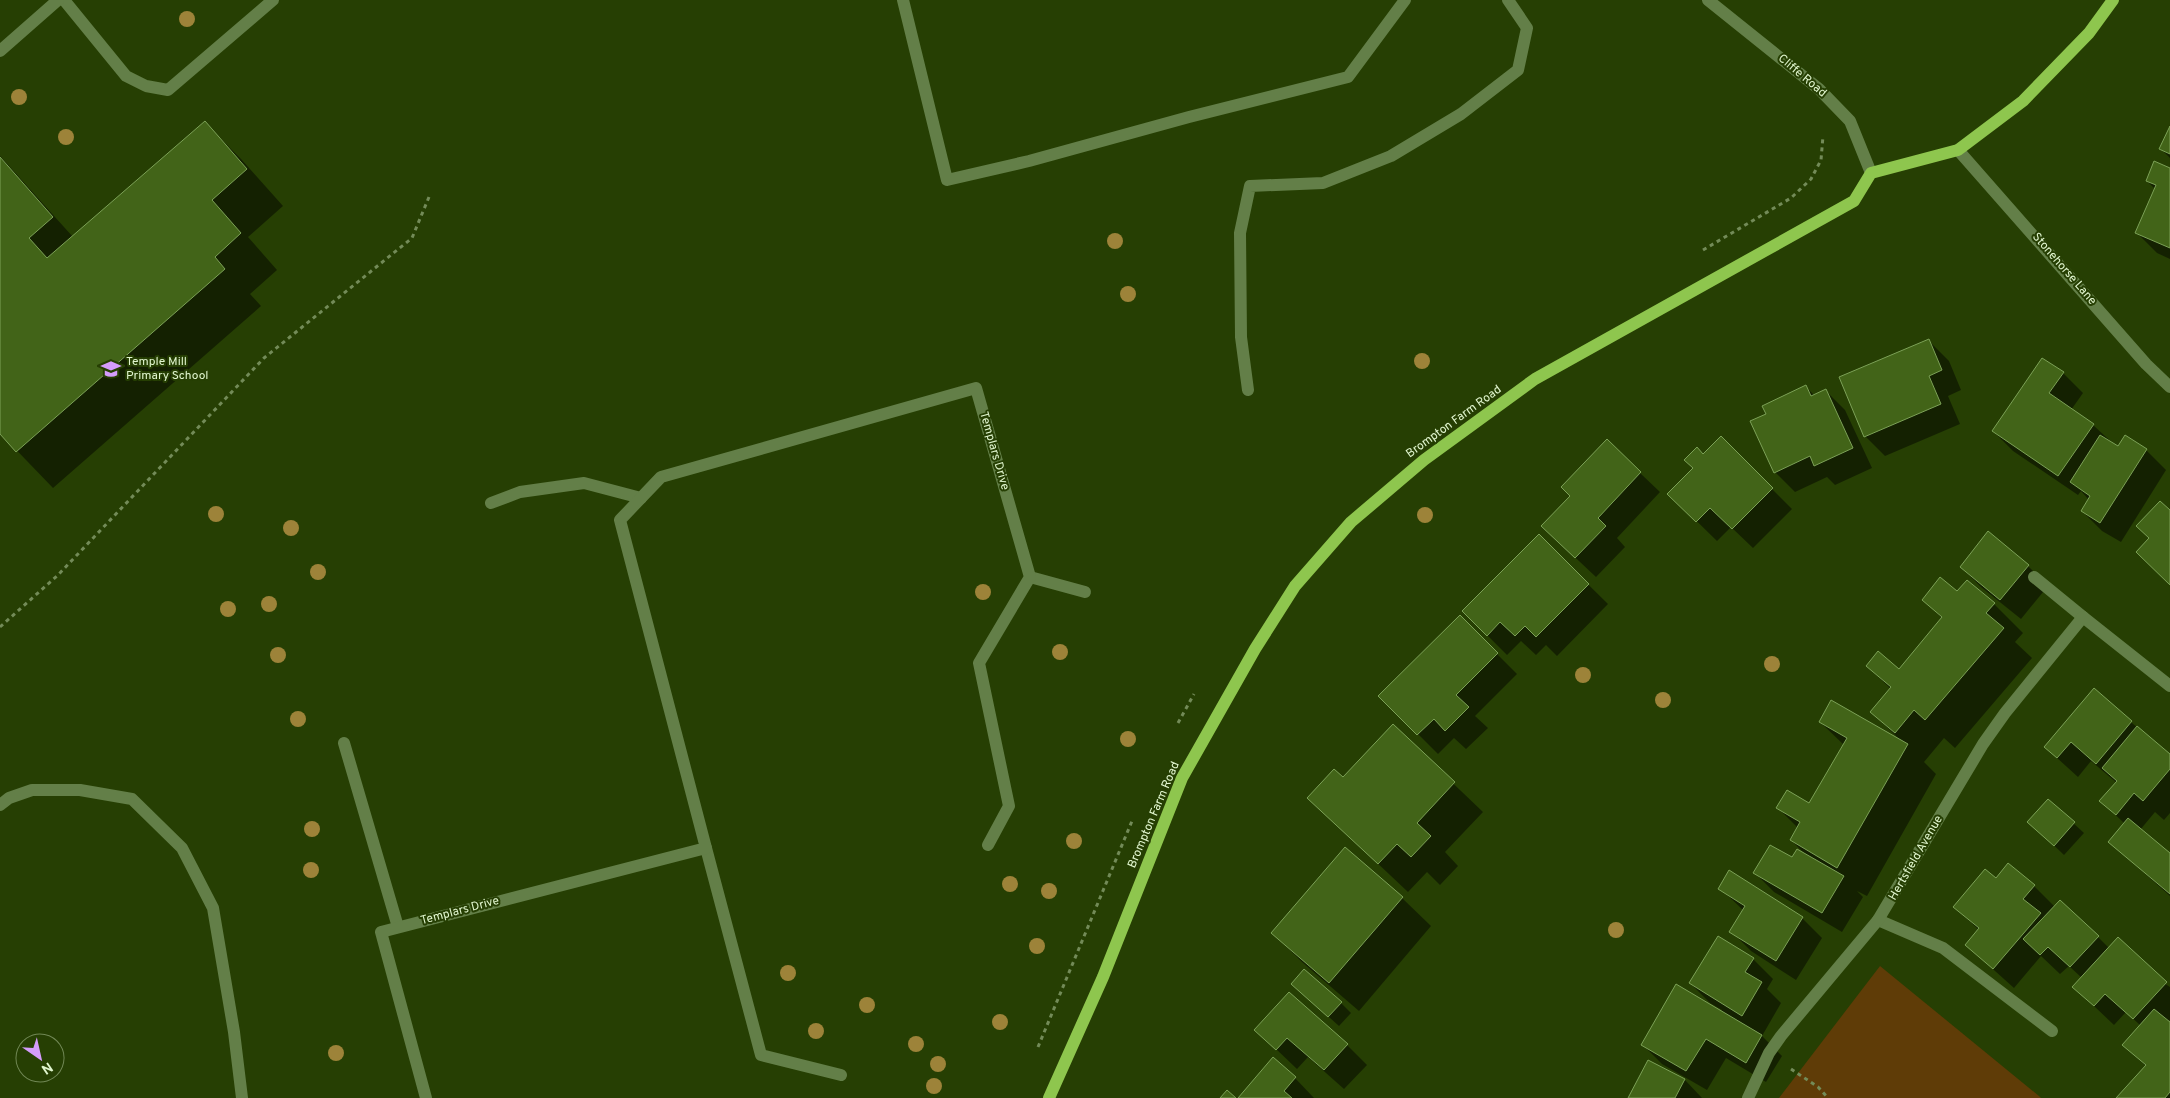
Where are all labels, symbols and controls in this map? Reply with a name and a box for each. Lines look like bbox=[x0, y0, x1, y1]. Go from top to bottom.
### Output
street label: Cliffe Road bbox=[1774, 51, 1830, 101]
street label: Stonehorse Lane bbox=[2028, 229, 2100, 309]
place label: Temple Mill Primary School bbox=[126, 354, 209, 384]
school or university icon: Temple Mill Primary School bbox=[100, 358, 122, 380]
street label: Brompton Farm Road bbox=[1403, 382, 1505, 462]
street label: Templars Drive bbox=[975, 410, 1013, 492]
street label: Brompton Farm Road bbox=[1124, 759, 1184, 871]
street label: Hertsfield Avenue bbox=[1885, 813, 1947, 903]
street label: Templars Drive bbox=[419, 893, 501, 929]
north arrow bbox=[15, 1033, 65, 1083]
text: N bbox=[38, 1058, 55, 1077]

